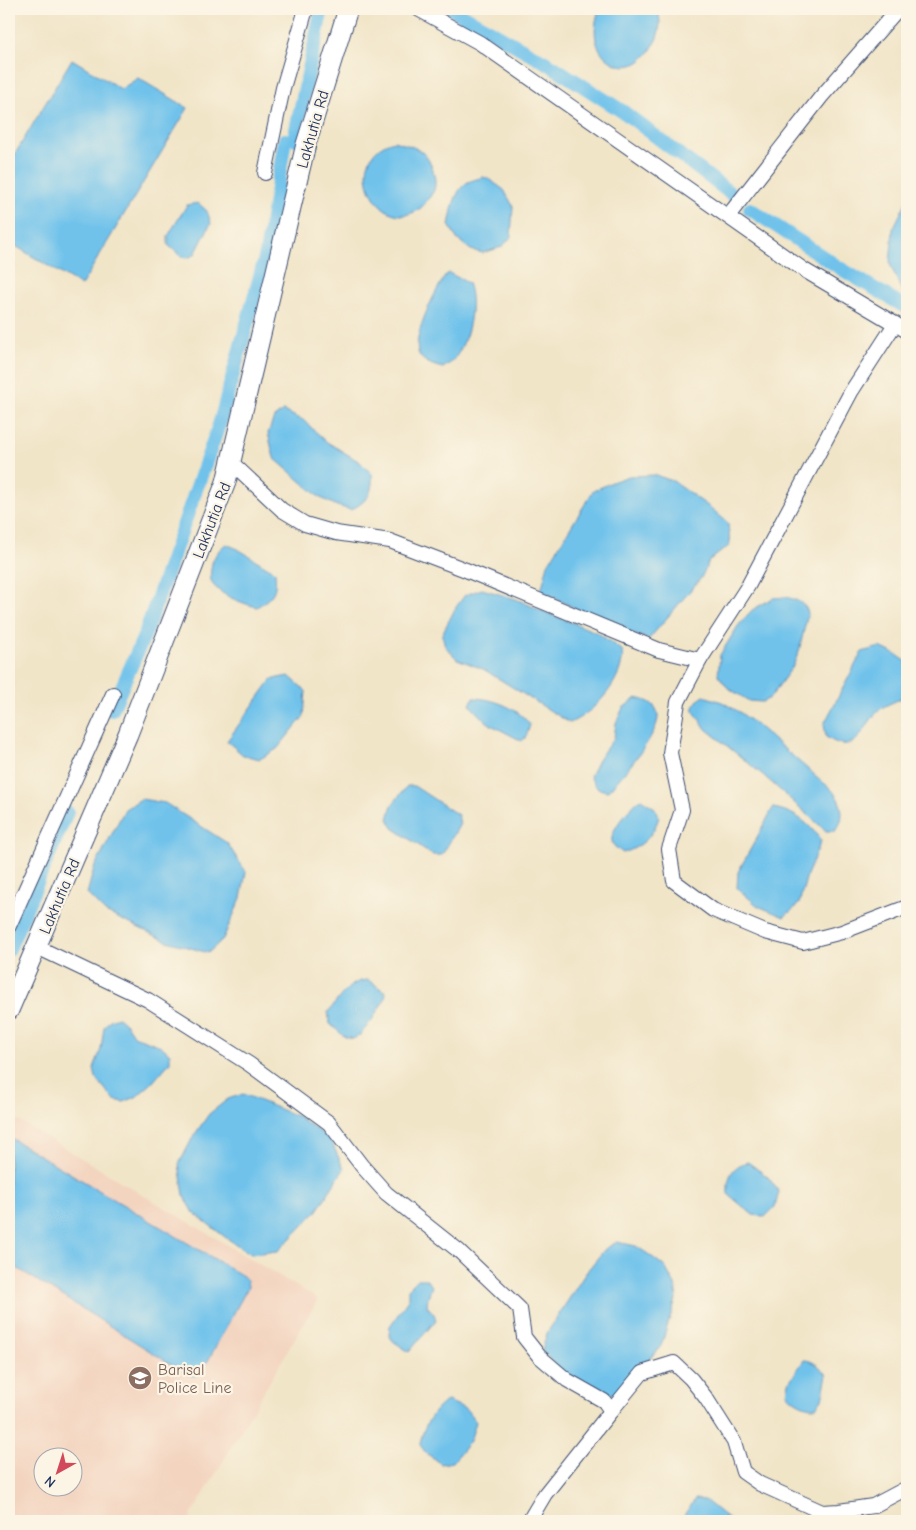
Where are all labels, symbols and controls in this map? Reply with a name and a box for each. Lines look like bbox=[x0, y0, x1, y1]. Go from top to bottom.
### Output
street label: Lakhutia Rd bbox=[293, 88, 333, 170]
street label: Lakhutia Rd bbox=[189, 480, 235, 561]
street label: Lakhutia Rd bbox=[36, 856, 84, 937]
place label: Barisal Police Line bbox=[158, 1361, 231, 1397]
school or university icon: Barisal Police Line bbox=[127, 1365, 153, 1391]
north arrow bbox=[32, 1448, 82, 1498]
text: N bbox=[41, 1472, 59, 1491]

